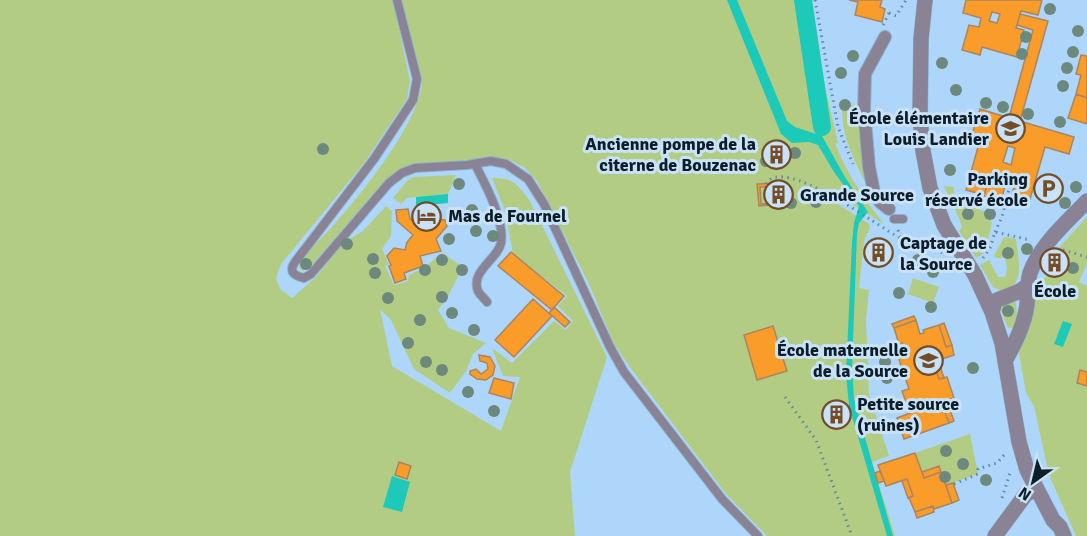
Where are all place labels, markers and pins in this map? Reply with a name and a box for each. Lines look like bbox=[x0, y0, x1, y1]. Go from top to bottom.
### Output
place label: École élémentaire Louis Landier bbox=[849, 107, 990, 150]
school or university icon: École élémentaire Louis Landier bbox=[994, 112, 1026, 144]
place label: Ancienne pompe de la citerne de Bouzenac bbox=[585, 133, 756, 176]
building icon: Ancienne pompe de la citerne de Bouzenac bbox=[761, 138, 793, 170]
place label: Parking réservé école bbox=[925, 168, 1028, 211]
parking icon: Parking réservé école bbox=[1033, 173, 1065, 205]
building icon: Grande Source bbox=[763, 179, 795, 211]
place label: Grande Source bbox=[800, 184, 914, 206]
hotel icon: Mas de Fournel bbox=[411, 200, 443, 232]
place label: Mas de Fournel bbox=[448, 205, 567, 227]
place label: Captage de la Source bbox=[900, 232, 987, 275]
building icon: Captage de la Source bbox=[863, 237, 895, 269]
building icon: École bbox=[1039, 246, 1071, 278]
place label: École bbox=[1034, 280, 1076, 302]
place label: École maternelle de la Source bbox=[777, 339, 908, 382]
school or university icon: École maternelle de la Source bbox=[913, 344, 945, 376]
place label: Petite source (ruines) bbox=[857, 393, 959, 436]
building icon: Petite source (ruines) bbox=[820, 398, 852, 430]

